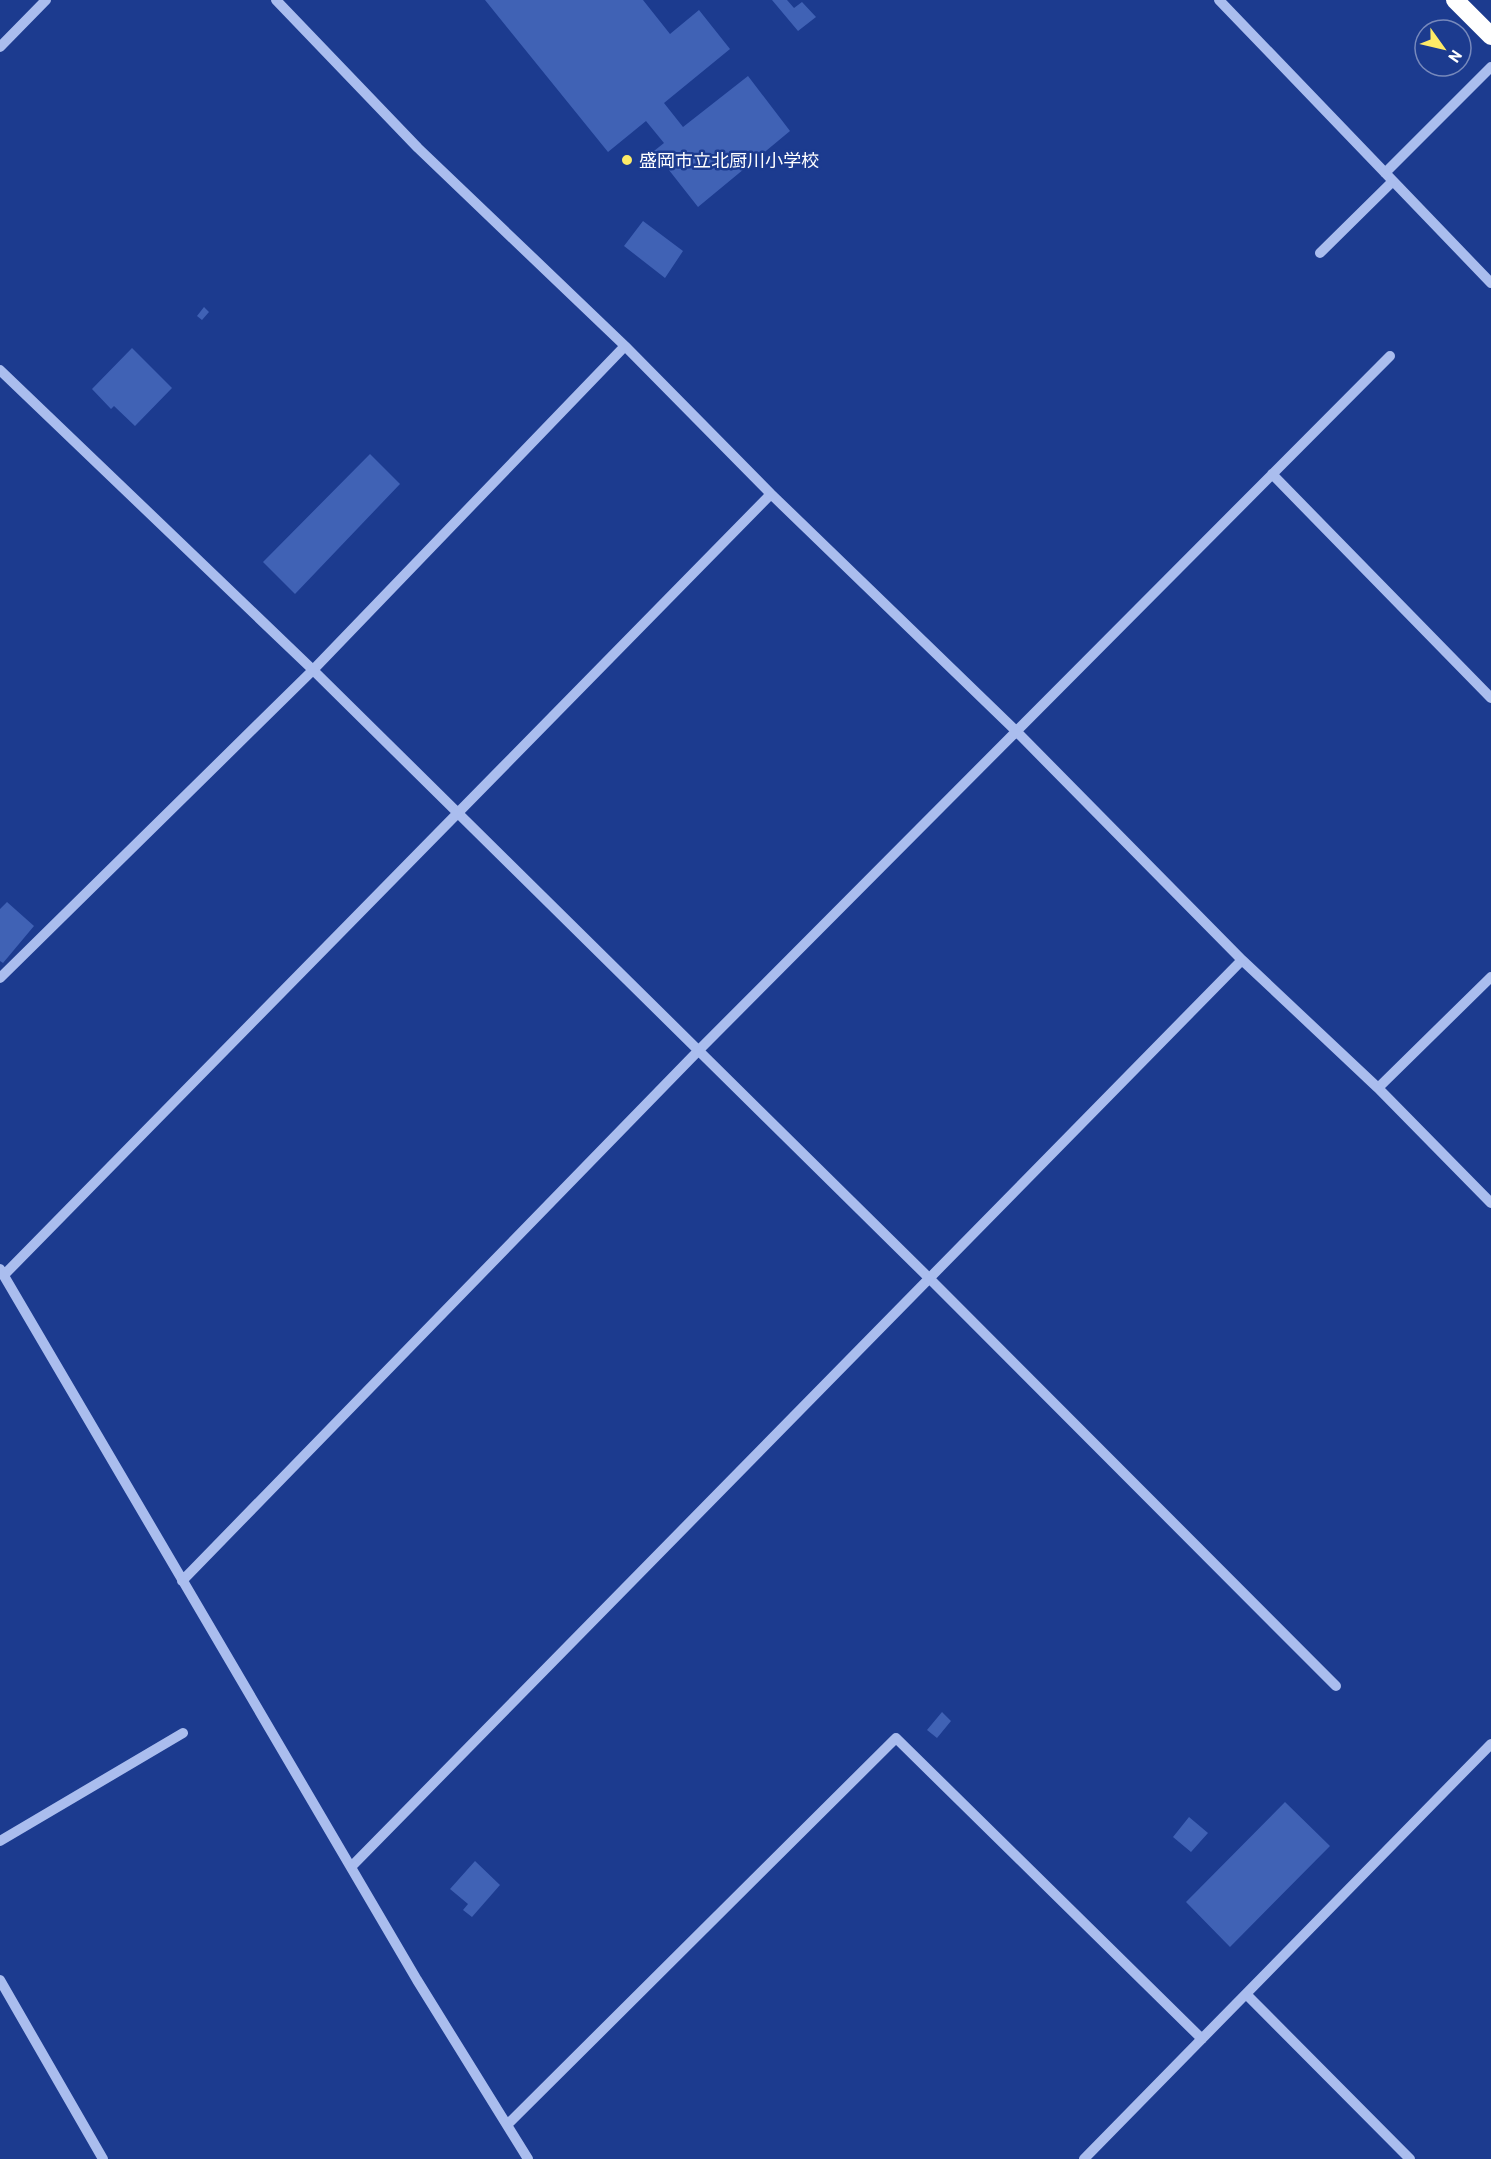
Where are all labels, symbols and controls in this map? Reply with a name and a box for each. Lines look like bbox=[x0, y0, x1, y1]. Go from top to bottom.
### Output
north arrow bbox=[1413, 18, 1473, 78]
text: N bbox=[1445, 47, 1467, 66]
place label: 盛岡市立北厨川小学校 bbox=[639, 149, 819, 171]
marker: 盛岡市立北厨川小学校 bbox=[620, 153, 634, 167]

